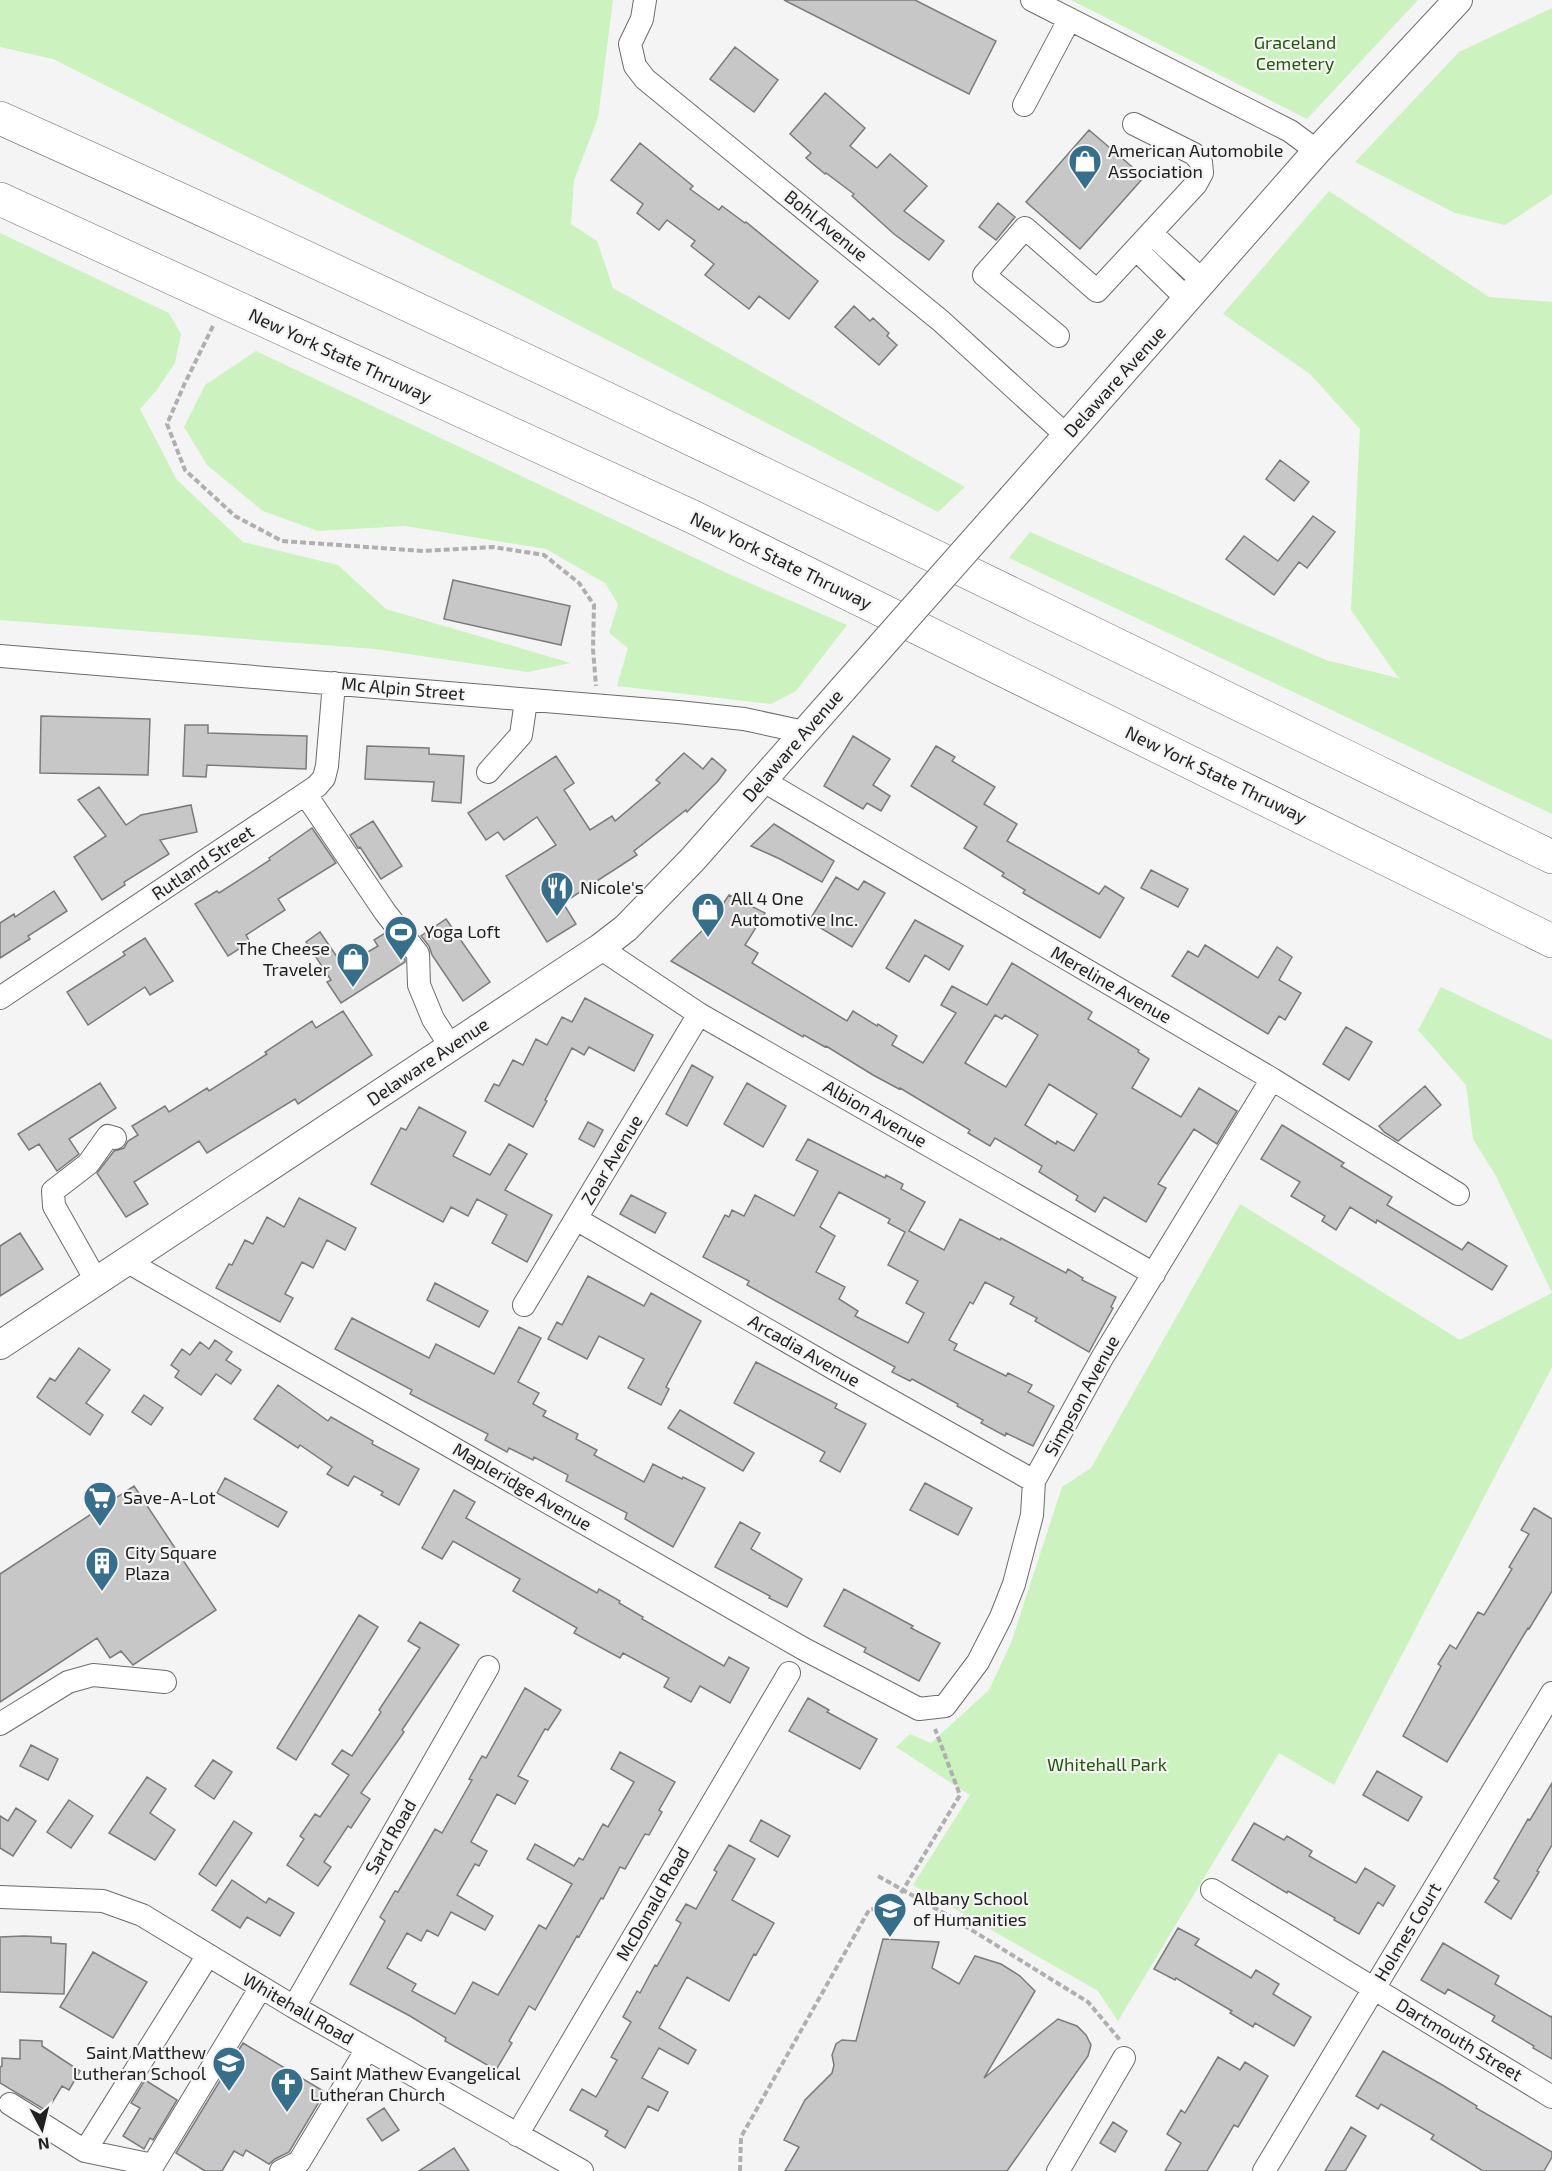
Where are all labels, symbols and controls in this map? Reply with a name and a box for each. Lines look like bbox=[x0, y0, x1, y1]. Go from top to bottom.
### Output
park label: Graceland Cemetery bbox=[1254, 31, 1336, 74]
place label: American Automobile Association bbox=[1108, 139, 1283, 182]
shop icon: American Automobile Association bbox=[1067, 143, 1103, 190]
street label: Bohl Avenue bbox=[781, 185, 873, 265]
street label: New York State Thruway bbox=[245, 303, 436, 407]
street label: Delaware Avenue bbox=[1059, 321, 1170, 441]
street label: New York State Thruway bbox=[687, 507, 876, 614]
street label: Mc Alpin Street bbox=[340, 672, 466, 704]
street label: Delaware Avenue bbox=[737, 685, 847, 806]
street label: New York State Thruway bbox=[1122, 721, 1311, 828]
street label: Rutland Street bbox=[147, 820, 258, 904]
restaurant icon: Nicole's bbox=[539, 870, 575, 917]
place label: Nicole's bbox=[580, 876, 644, 898]
place label: All 4 One Automotive Inc. bbox=[731, 887, 858, 930]
shop icon: All 4 One Automotive Inc. bbox=[690, 891, 726, 938]
sports icon: Yoga Loft bbox=[383, 914, 419, 961]
place label: Yoga Loft bbox=[424, 920, 500, 942]
place label: The Cheese Traveler bbox=[237, 937, 330, 980]
shop icon: The Cheese Traveler bbox=[335, 941, 371, 988]
street label: Mereline Avenue bbox=[1047, 941, 1176, 1028]
street label: Delaware Avenue bbox=[362, 1012, 492, 1110]
street label: Albion Avenue bbox=[820, 1075, 931, 1152]
street label: Zoar Avenue bbox=[576, 1111, 647, 1208]
street label: Arcadia Avenue bbox=[745, 1309, 864, 1391]
street label: Simpson Avenue bbox=[1039, 1331, 1123, 1460]
street label: Mapleridge Avenue bbox=[449, 1437, 596, 1535]
supermarket icon: Save-A-Lot bbox=[82, 1480, 118, 1527]
place label: Save-A-Lot bbox=[123, 1486, 216, 1508]
place label: City Square Plaza bbox=[125, 1541, 217, 1584]
building icon: City Square Plaza bbox=[84, 1545, 120, 1592]
park label: Whitehall Park bbox=[1047, 1753, 1167, 1775]
street label: Sard Road bbox=[360, 1795, 420, 1878]
street label: McDonald Road bbox=[611, 1842, 694, 1965]
street label: Holmes Court bbox=[1369, 1878, 1445, 1985]
place label: Albany School of Humanities bbox=[913, 1887, 1029, 1930]
school or university icon: Albany School of Humanities bbox=[872, 1891, 908, 1938]
street label: Whitehall Road bbox=[239, 1967, 358, 2049]
street label: Dartmouth Street bbox=[1392, 1993, 1527, 2086]
place label: Saint Matthew Lutheran School bbox=[73, 2041, 207, 2084]
school or university icon: Saint Matthew Lutheran School bbox=[211, 2045, 247, 2092]
place label: Saint Mathew Evangelical Lutheran Church bbox=[310, 2062, 521, 2105]
church icon: Saint Mathew Evangelical Lutheran Church bbox=[269, 2066, 305, 2113]
north arrow bbox=[12, 2099, 72, 2159]
text: N bbox=[37, 2134, 51, 2155]

